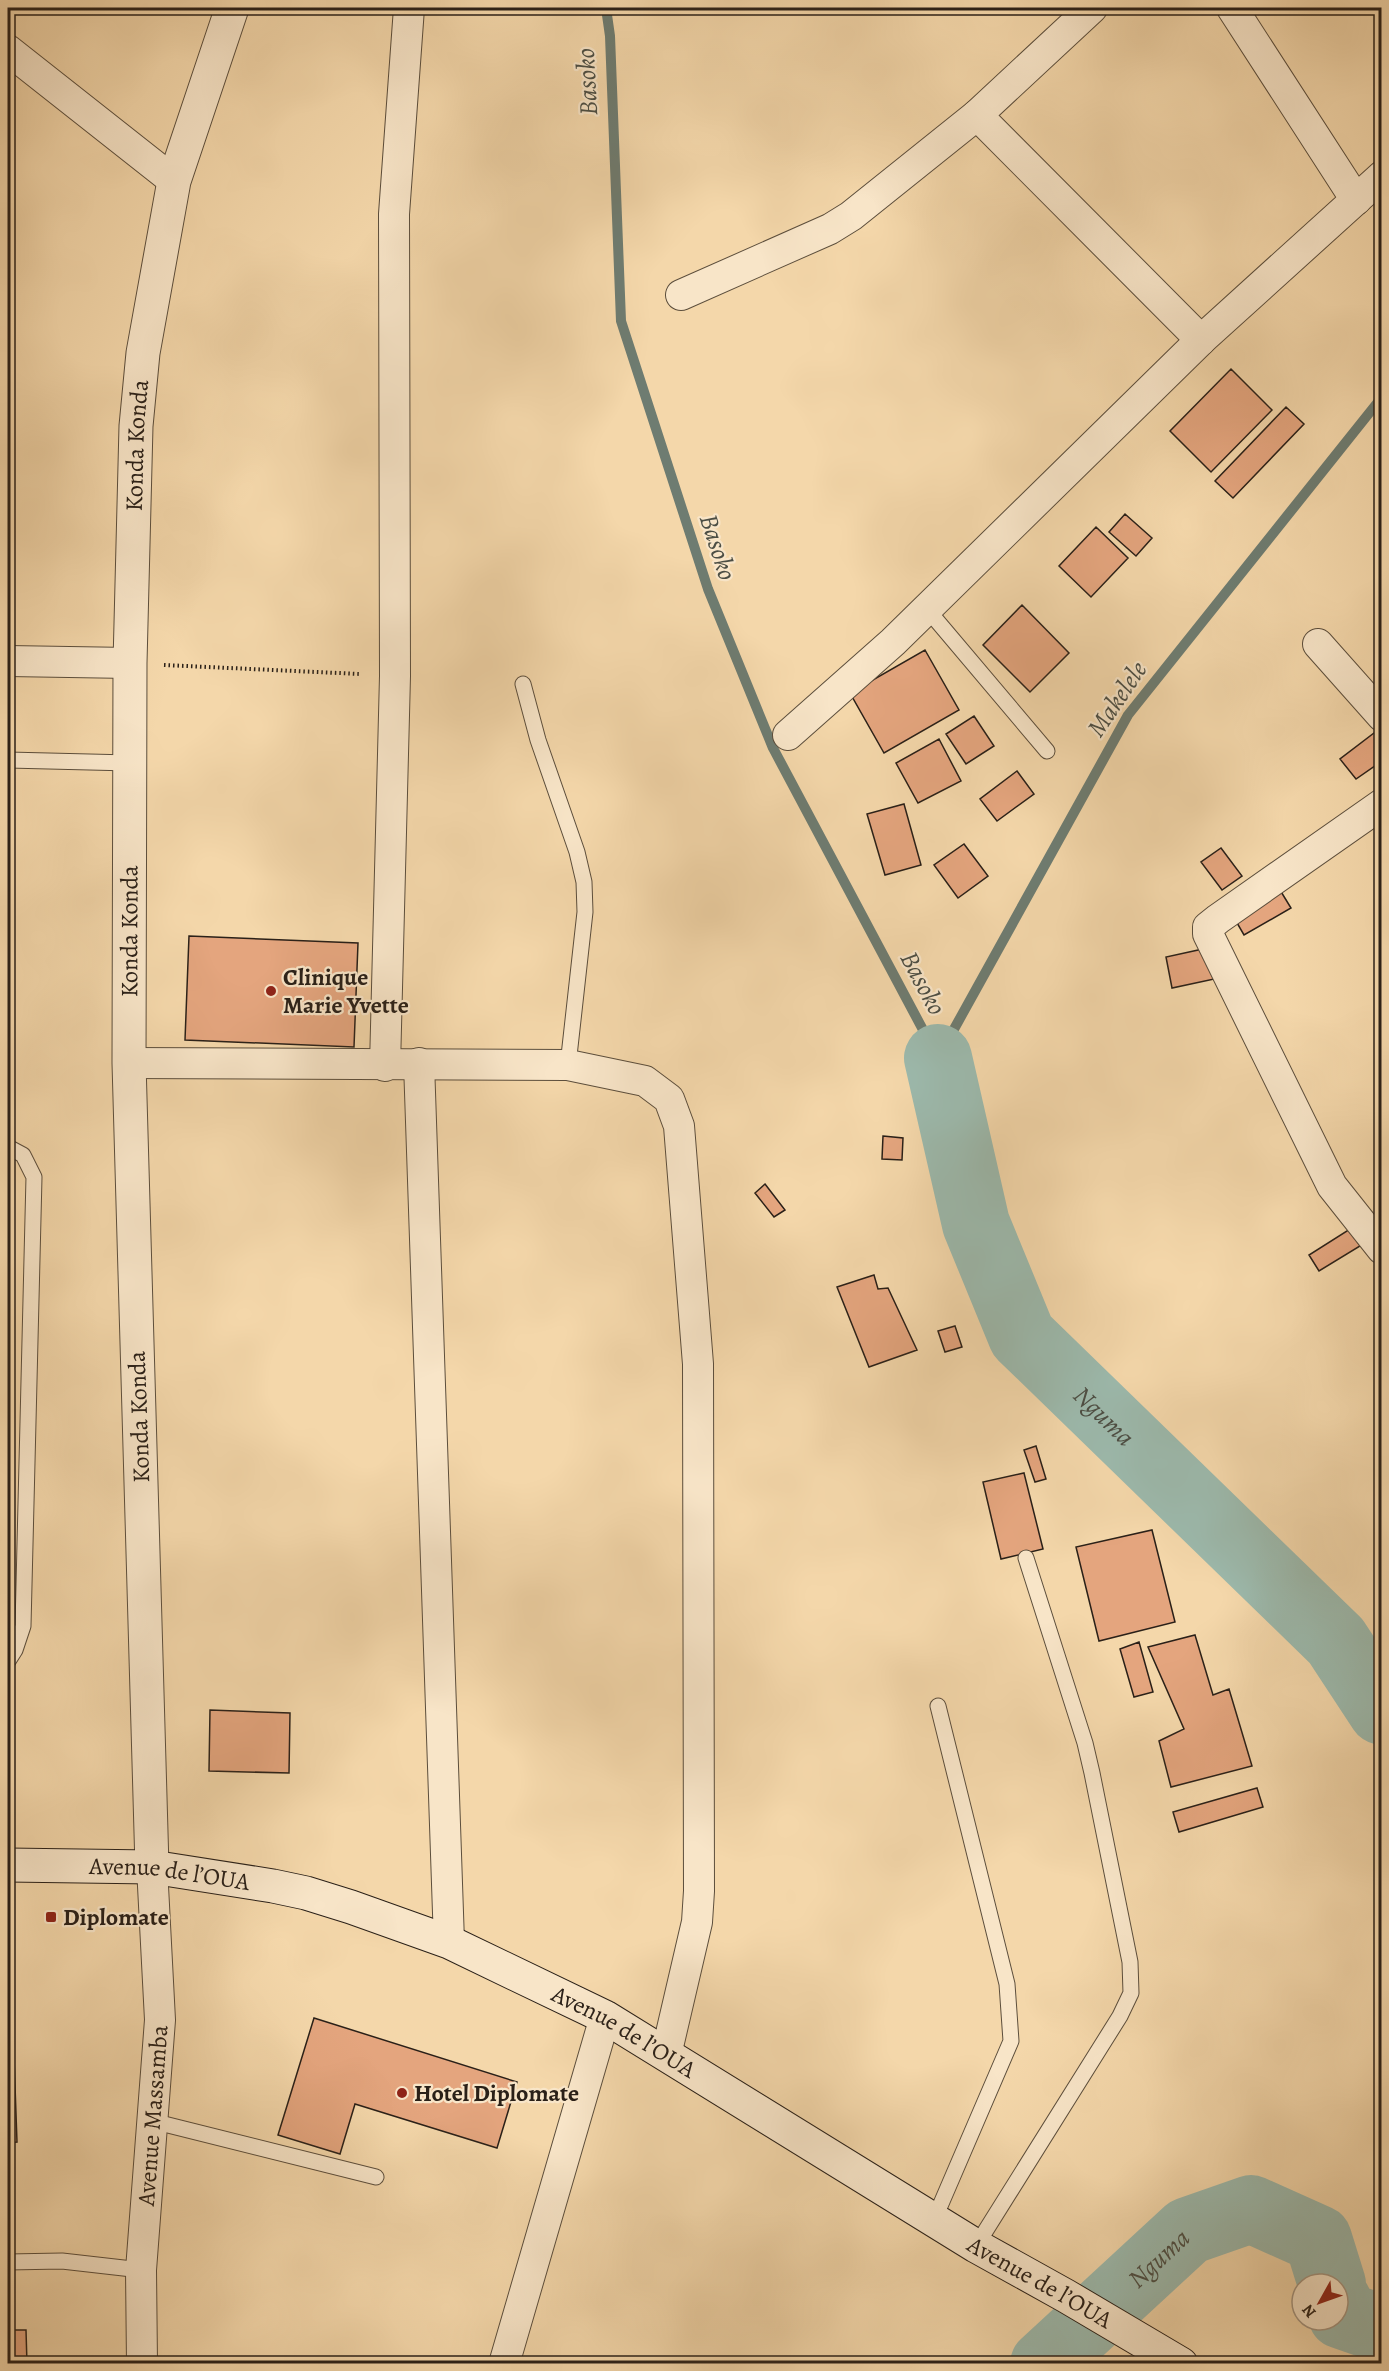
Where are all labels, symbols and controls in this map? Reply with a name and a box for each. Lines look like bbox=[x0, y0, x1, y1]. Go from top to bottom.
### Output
water label: Basoko bbox=[568, 47, 606, 117]
street label: Konda Konda bbox=[118, 377, 156, 512]
water label: Basoko bbox=[691, 509, 745, 585]
water label: Makelele bbox=[1079, 654, 1155, 744]
street label: Konda Konda bbox=[113, 865, 145, 997]
water label: Basoko bbox=[892, 945, 954, 1021]
place label: Clinique Marie Yvette bbox=[283, 961, 409, 1021]
marker: Clinique Marie Yvette bbox=[264, 984, 278, 998]
street label: Konda Konda bbox=[121, 1350, 157, 1483]
water label: Nguma bbox=[1066, 1378, 1143, 1454]
street label: Avenue de l’OUA bbox=[88, 1850, 253, 1898]
place label: Diplomate bbox=[63, 1901, 169, 1933]
marker: Diplomate bbox=[44, 1910, 58, 1924]
street label: Avenue de l’OUA bbox=[546, 1977, 703, 2086]
street label: Avenue Massamba bbox=[130, 2023, 176, 2208]
place label: Hotel Diplomate bbox=[414, 2077, 579, 2109]
marker: Hotel Diplomate bbox=[395, 2086, 409, 2100]
water label: Nguma bbox=[1120, 2221, 1197, 2296]
street label: Avenue de l’OUA bbox=[961, 2228, 1119, 2336]
north arrow bbox=[1290, 2272, 1350, 2332]
text: N bbox=[1297, 2299, 1321, 2323]

